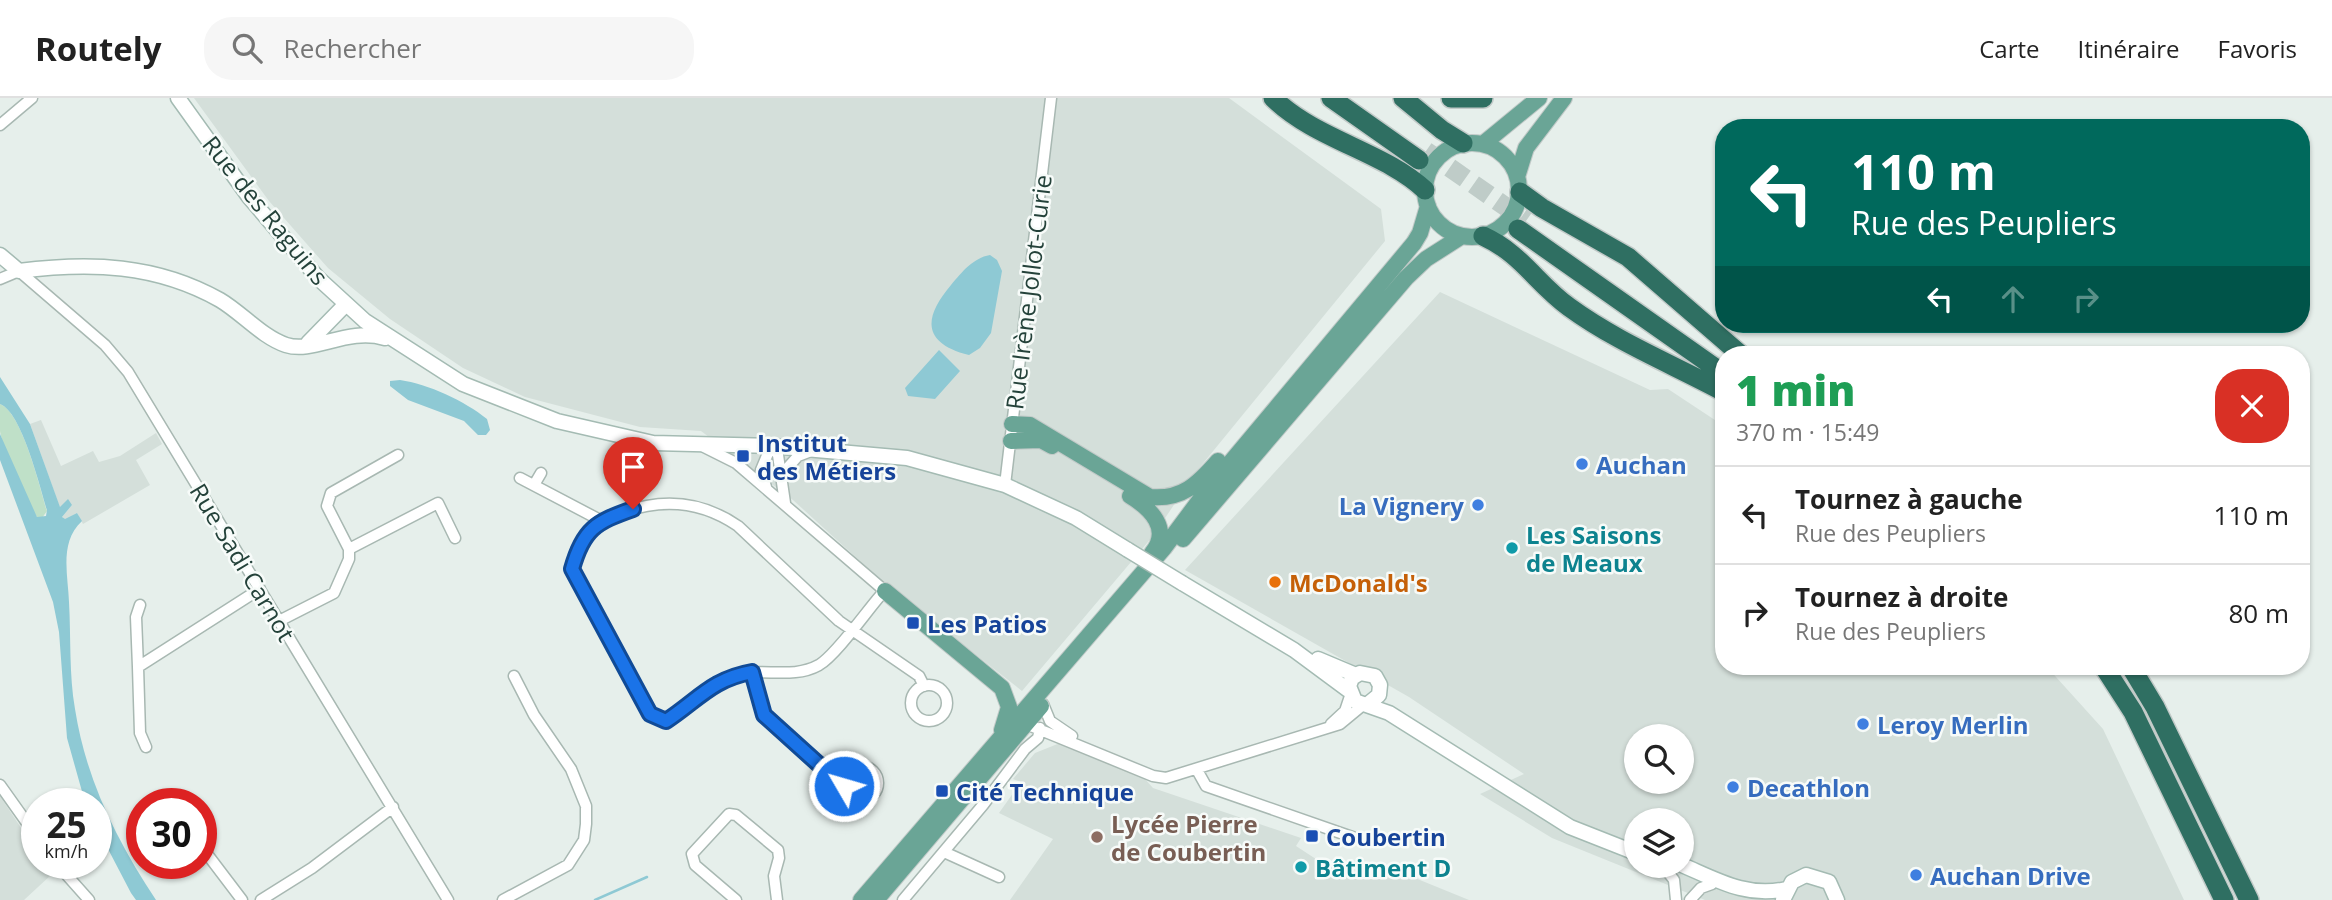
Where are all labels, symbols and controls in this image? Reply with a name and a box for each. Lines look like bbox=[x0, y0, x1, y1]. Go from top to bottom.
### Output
search box bbox=[204, 17, 694, 80]
text: Routely bbox=[35, 26, 162, 71]
icon: search bbox=[228, 29, 266, 67]
text: Rechercher bbox=[284, 30, 421, 66]
text: Carte bbox=[1979, 32, 2040, 65]
text: Itinéraire bbox=[2078, 32, 2180, 65]
text: Favoris bbox=[2218, 32, 2297, 65]
street label: Rue des Raguins bbox=[196, 128, 336, 292]
text: 110 m bbox=[1851, 138, 1996, 204]
icon: left bbox=[1736, 147, 1827, 238]
street label: Rue Irène Jollot-Curie bbox=[997, 173, 1059, 411]
text: Rue des Peupliers bbox=[1851, 201, 2117, 244]
icon: left bbox=[1921, 280, 1959, 318]
icon: ahead bbox=[1994, 280, 2032, 318]
icon: right bbox=[2067, 280, 2105, 318]
text: 1 min bbox=[1736, 361, 1855, 418]
button: close bbox=[2215, 369, 2289, 443]
text: 370 m · 15:49 bbox=[1736, 416, 1879, 448]
place label: Institut des Métiers bbox=[757, 426, 896, 487]
pin bbox=[603, 437, 663, 509]
icon: arrive bbox=[614, 448, 652, 486]
marker: Institut des Métiers bbox=[735, 448, 751, 464]
place label: Auchan bbox=[1596, 448, 1687, 481]
marker: Auchan bbox=[1574, 456, 1590, 472]
street label: Rue Sadi Carnot bbox=[183, 477, 303, 647]
text: Tournez à gauche bbox=[1795, 481, 2023, 517]
place label: La Vignery bbox=[1339, 489, 1464, 522]
icon: left bbox=[1736, 496, 1774, 534]
marker: La Vignery bbox=[1470, 497, 1486, 513]
text: 110 m bbox=[2214, 497, 2289, 533]
text: Rue des Peupliers bbox=[1795, 517, 1986, 549]
place label: Les Saisons de Meaux bbox=[1526, 518, 1662, 579]
marker: Les Saisons de Meaux bbox=[1504, 540, 1520, 556]
place label: McDonald's bbox=[1289, 566, 1428, 599]
marker: McDonald's bbox=[1267, 574, 1283, 590]
text: Tournez à droite bbox=[1795, 579, 2008, 615]
icon: right bbox=[1736, 594, 1774, 632]
text: 80 m bbox=[2228, 595, 2289, 631]
place label: Les Patios bbox=[927, 607, 1047, 640]
marker: Les Patios bbox=[905, 615, 921, 631]
text: Rue des Peupliers bbox=[1795, 615, 1986, 647]
place label: Leroy Merlin bbox=[1877, 708, 2029, 741]
marker: Leroy Merlin bbox=[1855, 716, 1871, 732]
map controls bbox=[1624, 724, 1694, 878]
button: search bbox=[1624, 724, 1694, 794]
position arrow bbox=[807, 749, 881, 823]
place label: Decathlon bbox=[1747, 771, 1870, 804]
place label: Cité Technique bbox=[956, 775, 1134, 808]
marker: Decathlon bbox=[1725, 779, 1741, 795]
marker: Cité Technique bbox=[934, 783, 950, 799]
speed limit sign: 30 bbox=[126, 788, 217, 879]
text: 25 bbox=[46, 801, 87, 848]
place label: Lycée Pierre de Coubertin bbox=[1111, 807, 1266, 868]
button: layers bbox=[1624, 808, 1694, 878]
place label: Coubertin bbox=[1326, 820, 1446, 853]
marker: Coubertin bbox=[1304, 828, 1320, 844]
marker: Lycée Pierre de Coubertin bbox=[1089, 829, 1105, 845]
text: km/h bbox=[45, 839, 88, 863]
place label: Bâtiment D bbox=[1315, 851, 1451, 884]
marker: Bâtiment D bbox=[1293, 859, 1309, 875]
place label: Auchan Drive bbox=[1930, 859, 2091, 892]
marker: Auchan Drive bbox=[1908, 867, 1924, 883]

